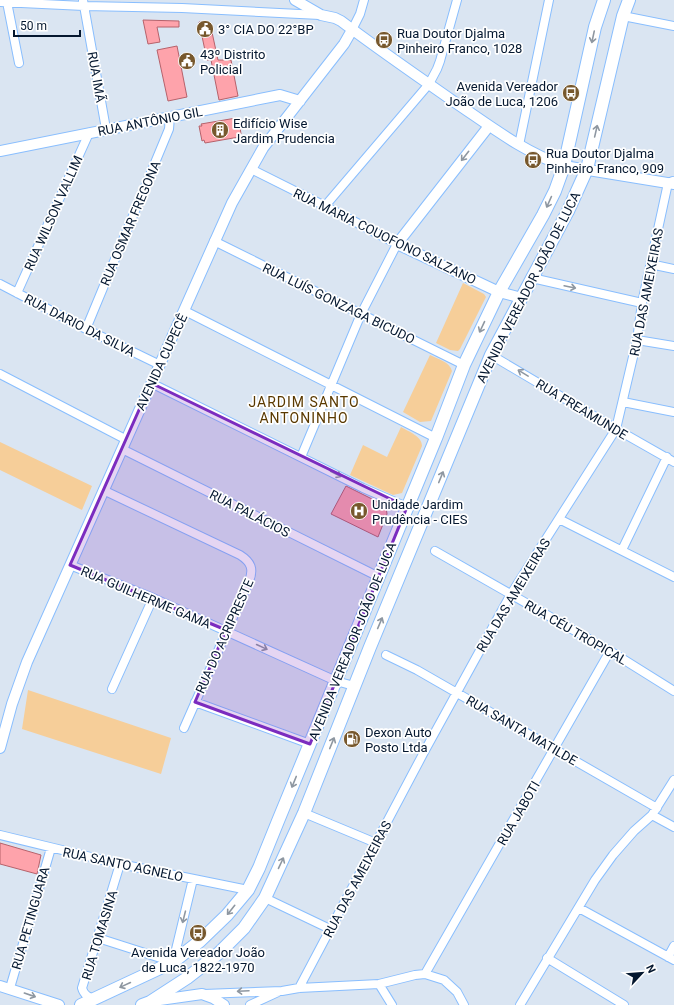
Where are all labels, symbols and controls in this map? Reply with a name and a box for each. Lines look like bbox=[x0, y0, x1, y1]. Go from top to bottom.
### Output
scale bar bbox=[14, 12, 80, 38]
text: 50 m bbox=[20, 19, 47, 33]
public building icon: 3° CIA DO 22°BP bbox=[195, 19, 215, 39]
place label: 3° CIA DO 22°BP bbox=[218, 22, 314, 37]
place label: Rua Doutor Djalma Pinheiro Franco, 1028 bbox=[397, 26, 522, 56]
bus stop icon: Rua Doutor Djalma Pinheiro Franco, 1028 bbox=[374, 30, 394, 50]
one-way arrow bbox=[589, 31, 597, 44]
place label: 43º Distrito Policial bbox=[200, 47, 266, 77]
street label: RUA IMÃ bbox=[85, 50, 109, 104]
public building icon: 43º Distrito Policial bbox=[177, 51, 197, 71]
place label: Avenida Vereador João de Luca, 1206 bbox=[445, 79, 559, 109]
bus stop icon: Avenida Vereador João de Luca, 1206 bbox=[561, 83, 581, 103]
street label: RUA ANTÔNIO GIL bbox=[96, 104, 204, 139]
place label: Edifício Wise Jardim Prudencia bbox=[233, 116, 335, 146]
building icon: Edifício Wise Jardim Prudencia bbox=[210, 120, 230, 140]
one-way arrow bbox=[592, 125, 600, 138]
place label: Rua Doutor Djalma Pinheiro Franco, 909 bbox=[546, 146, 664, 176]
bus stop icon: Rua Doutor Djalma Pinheiro Franco, 909 bbox=[523, 150, 543, 170]
one-way arrow bbox=[461, 151, 470, 162]
street label: RUA WILSON VALLIM bbox=[21, 153, 86, 273]
street label: RUA OSMAR FREGONA bbox=[97, 158, 164, 288]
street label: RUA MARIA COUOFONO SALZANO bbox=[291, 186, 479, 287]
street label: AVENIDA VEREADOR JOÃO DE LUCA bbox=[473, 188, 584, 385]
one-way arrow bbox=[545, 195, 553, 207]
street label: RUA DAS AMEIXEIRAS bbox=[627, 227, 666, 357]
street label: RUA LUÍS GONZAGA BICUDO bbox=[260, 260, 417, 347]
one-way arrow bbox=[563, 284, 576, 292]
street label: RUA DARIO DA SILVA bbox=[22, 291, 138, 360]
street label: AVENIDA CUPECÊ bbox=[133, 312, 190, 413]
one-way arrow bbox=[478, 321, 485, 333]
one-way arrow bbox=[517, 369, 529, 377]
street label: RUA FREAMUNDE bbox=[533, 376, 630, 443]
district label: JARDIM SANTO ANTONINHO bbox=[248, 394, 360, 426]
one-way arrow bbox=[330, 471, 342, 478]
one-way arrow bbox=[438, 472, 445, 484]
street label: RUA PALÁCIOS bbox=[207, 487, 293, 540]
place label: Unidade Jardim Prudência - CIES bbox=[372, 497, 468, 527]
hospital icon: Unidade Jardim Prudência - CIES bbox=[349, 501, 369, 521]
street label: RUA DAS AMEIXEIRAS bbox=[474, 535, 553, 655]
street label: AVENIDA VEREADOR JOÃO DE LUCA bbox=[305, 539, 399, 743]
street label: RUA GUILHERME GAMA bbox=[79, 563, 214, 632]
street label: RUA DO ACRIPRESTE bbox=[192, 577, 256, 696]
street label: RUA CÉU TROPICAL bbox=[522, 597, 630, 668]
one-way arrow bbox=[377, 617, 384, 629]
one-way arrow bbox=[255, 644, 267, 651]
street label: RUA SANTA MATILDE bbox=[464, 693, 580, 768]
place label: Dexon Auto Posto Ltda bbox=[365, 725, 432, 755]
fuel station icon: Dexon Auto Posto Ltda bbox=[342, 729, 362, 749]
one-way arrow bbox=[328, 738, 336, 750]
one-way arrow bbox=[290, 775, 298, 787]
street label: RUA JABOTI bbox=[494, 778, 543, 848]
street label: RUA DAS AMEIXEIRAS bbox=[320, 818, 395, 940]
street label: RUA SANTO AGNELO bbox=[61, 844, 184, 885]
one-way arrow bbox=[278, 858, 286, 870]
street label: RUA PETINGUARA bbox=[9, 864, 52, 971]
street label: RUA TOMASINA bbox=[79, 888, 120, 982]
one-way arrow bbox=[227, 904, 236, 915]
one-way arrow bbox=[180, 910, 187, 923]
bus stop icon: Avenida Vereador João de Luca, 1822-1970 bbox=[188, 923, 208, 943]
place label: Avenida Vereador João de Luca, 1822-1970 bbox=[131, 945, 265, 975]
north arrow bbox=[622, 953, 662, 993]
text: N bbox=[643, 962, 658, 975]
one-way arrow bbox=[120, 982, 132, 989]
one-way arrow bbox=[237, 988, 250, 995]
one-way arrow bbox=[23, 992, 36, 999]

